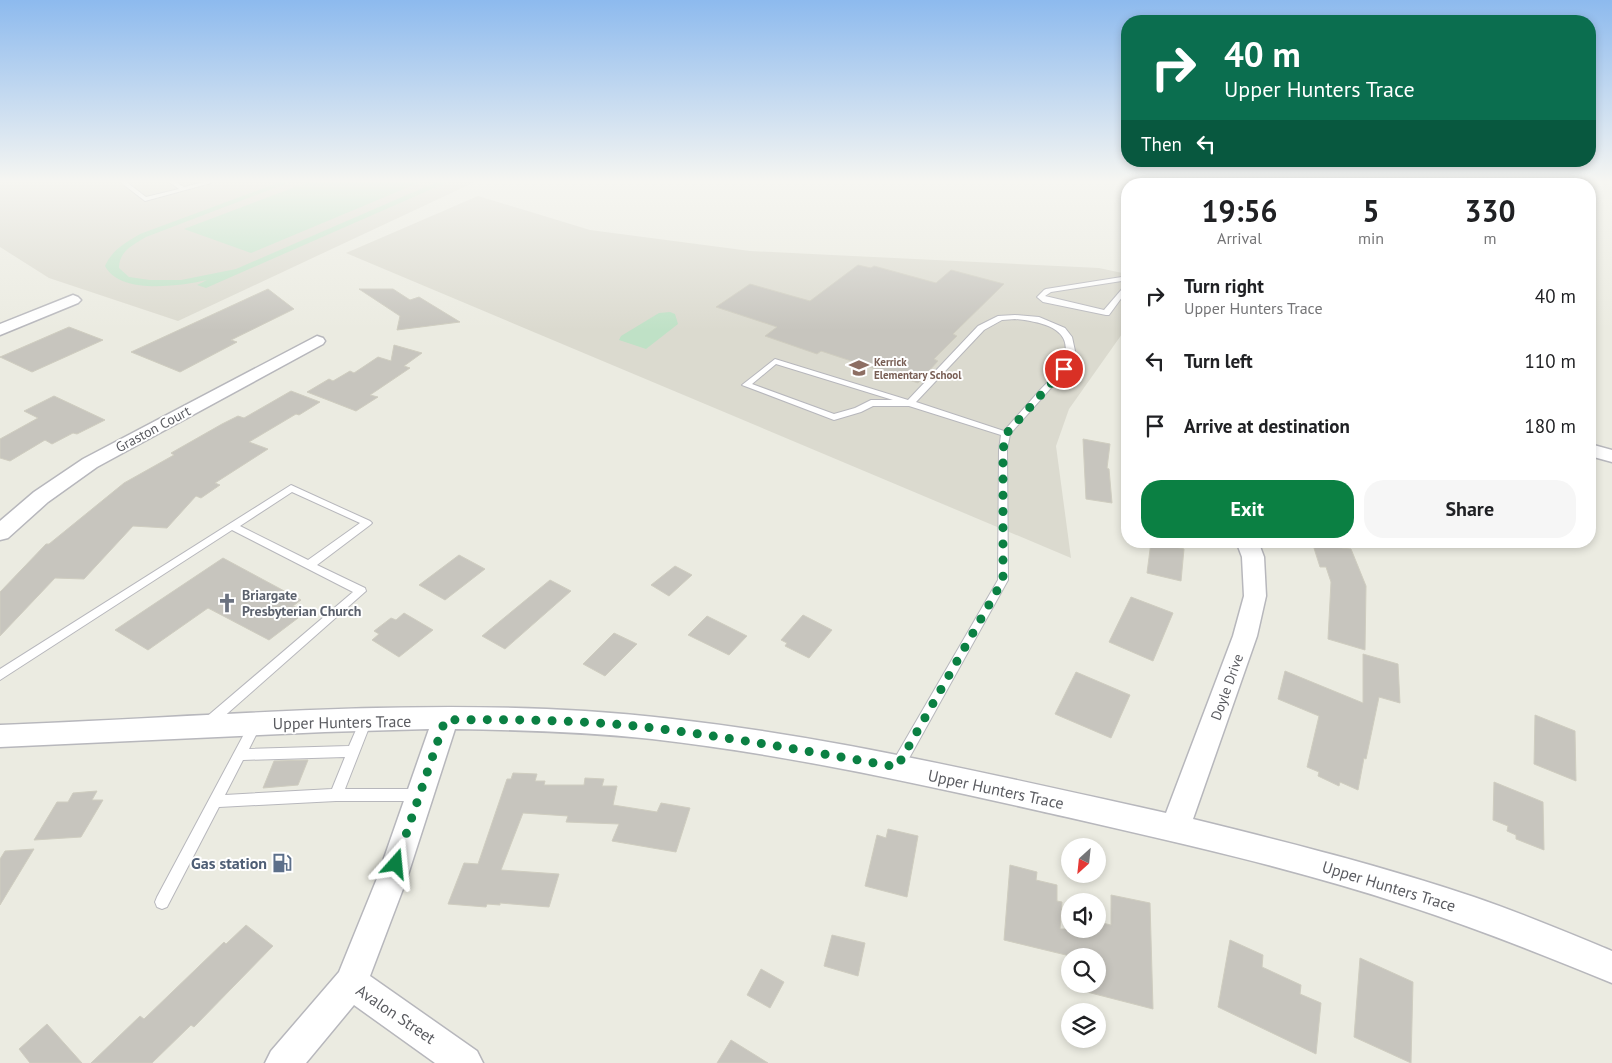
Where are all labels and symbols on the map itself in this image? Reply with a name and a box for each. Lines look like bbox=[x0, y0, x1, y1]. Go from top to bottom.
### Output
pin bbox=[1043, 348, 1085, 390]
place label: Kerrick Elementary School bbox=[874, 355, 962, 382]
school or university icon: Kerrick Elementary School bbox=[848, 357, 870, 379]
street label: Graston Court bbox=[113, 402, 194, 456]
place label: Briargate Presbyterian Church bbox=[242, 586, 361, 620]
church icon: Briargate Presbyterian Church bbox=[216, 592, 238, 614]
street label: Doyle Drive bbox=[1207, 651, 1247, 723]
street label: Upper Hunters Trace bbox=[273, 711, 411, 733]
street label: Upper Hunters Trace bbox=[926, 765, 1066, 813]
position arrow bbox=[369, 837, 421, 889]
north arrow bbox=[1061, 838, 1106, 882]
fuel station icon: Gas station bbox=[271, 852, 293, 874]
place label: Gas station bbox=[191, 853, 267, 873]
street label: Upper Hunters Trace bbox=[1320, 856, 1458, 916]
street label: Avalon Street bbox=[352, 980, 440, 1048]

